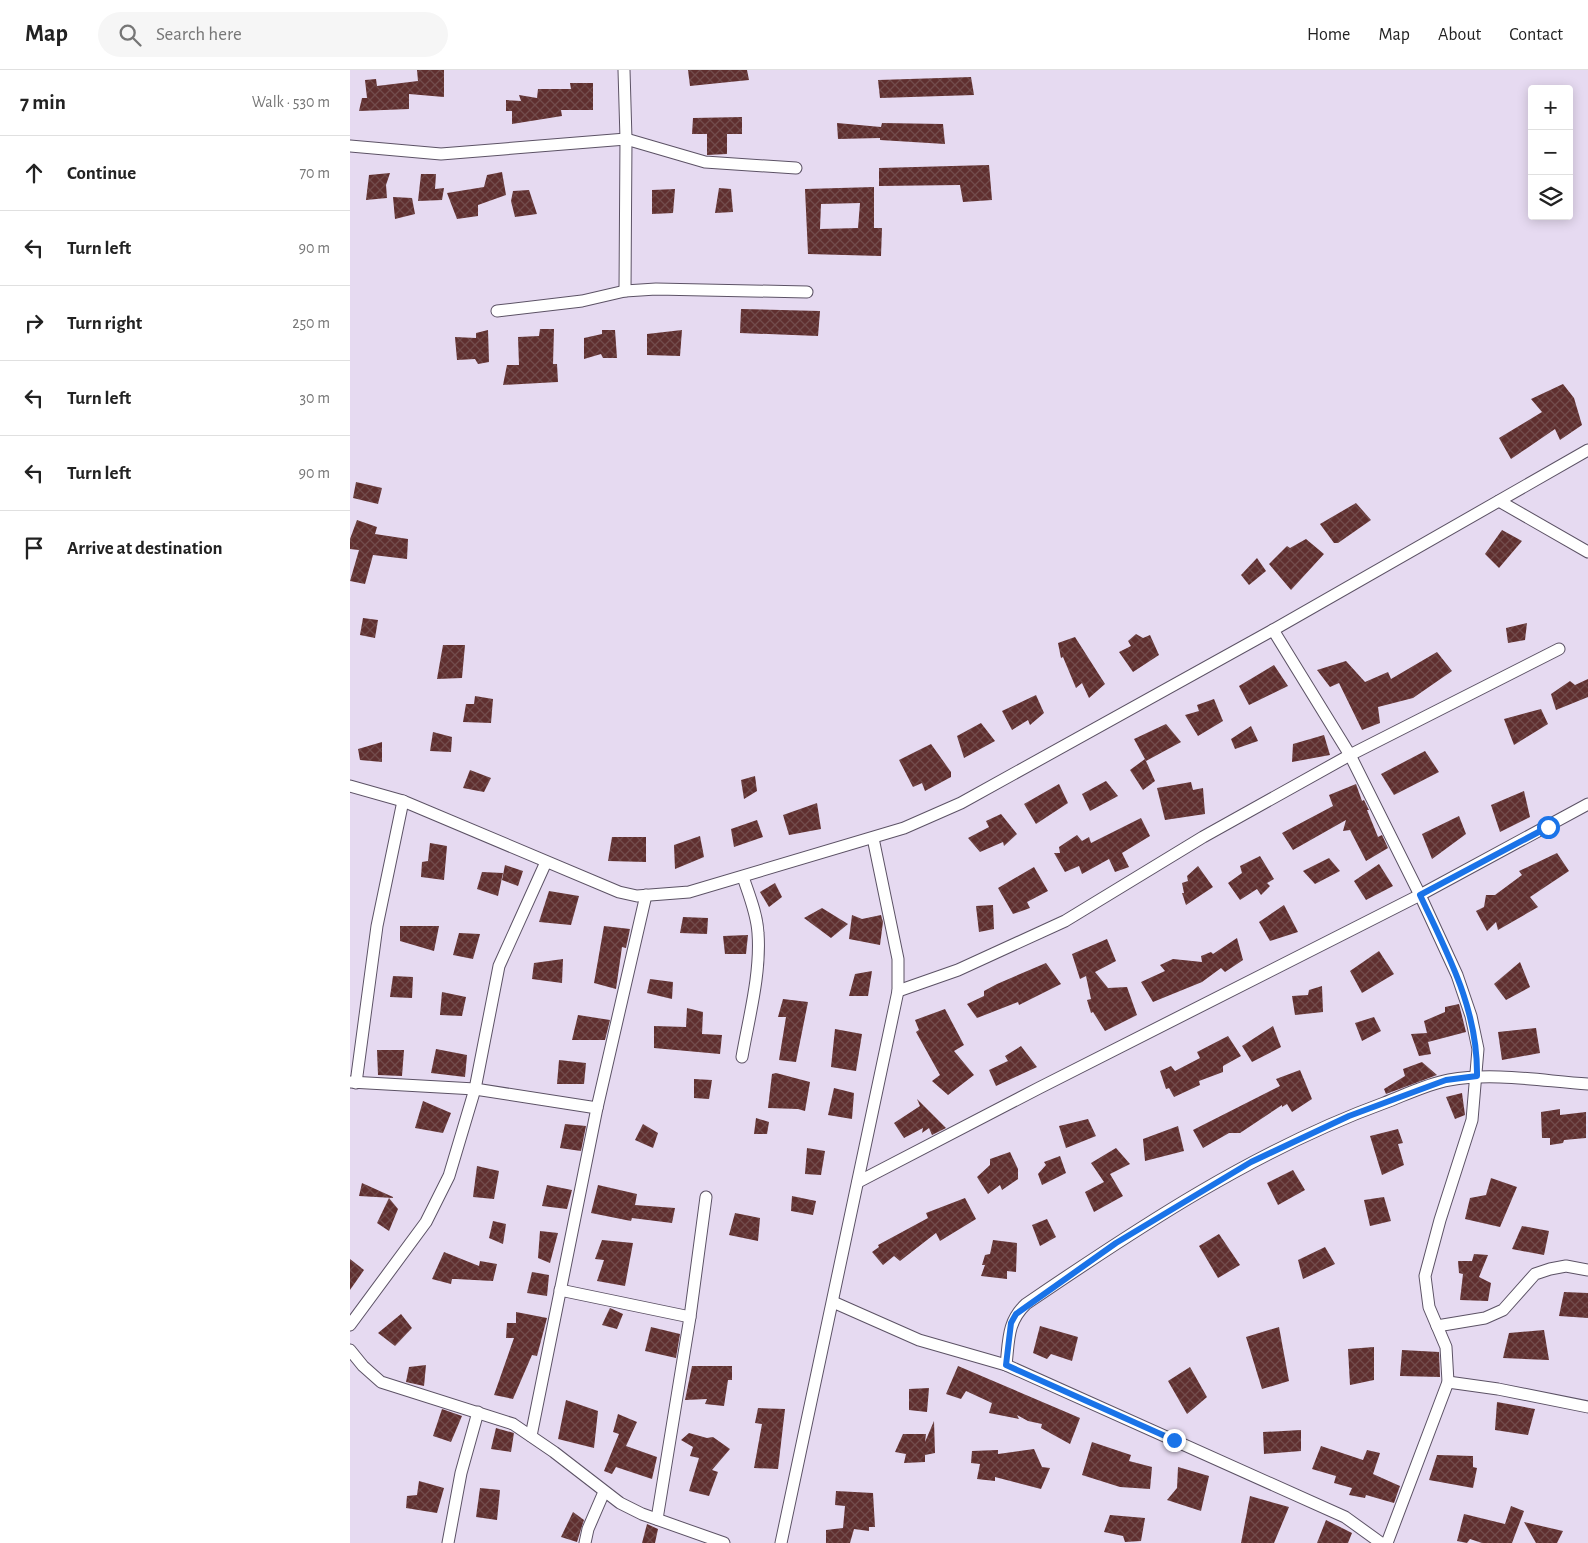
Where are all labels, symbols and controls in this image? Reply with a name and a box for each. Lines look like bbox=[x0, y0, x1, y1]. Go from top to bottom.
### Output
search box bbox=[98, 12, 448, 57]
icon: search bbox=[116, 21, 144, 49]
text: Map bbox=[25, 22, 68, 46]
text: Search here bbox=[156, 25, 242, 44]
text: Home bbox=[1307, 26, 1350, 44]
text: Map bbox=[1378, 26, 1410, 44]
text: About bbox=[1438, 26, 1481, 44]
text: Contact bbox=[1509, 26, 1563, 44]
map controls bbox=[1528, 85, 1573, 220]
button: + bbox=[1528, 85, 1573, 130]
text: 7 min bbox=[20, 92, 66, 113]
text: Walk · 530 m bbox=[252, 94, 330, 110]
button: − bbox=[1528, 130, 1573, 175]
icon: ahead bbox=[20, 159, 48, 187]
text: Continue bbox=[67, 164, 136, 183]
text: 70 m bbox=[299, 165, 330, 181]
button: layers bbox=[1528, 175, 1573, 220]
icon: left bbox=[20, 234, 48, 262]
text: Turn left bbox=[67, 239, 131, 258]
text: 90 m bbox=[299, 240, 330, 256]
icon: right bbox=[20, 309, 48, 337]
text: Turn right bbox=[67, 314, 142, 333]
text: 250 m bbox=[292, 315, 330, 331]
icon: left bbox=[20, 384, 48, 412]
text: Turn left bbox=[67, 389, 131, 408]
text: 30 m bbox=[300, 390, 330, 406]
icon: left bbox=[20, 459, 48, 487]
text: Turn left bbox=[67, 464, 131, 483]
text: 90 m bbox=[299, 465, 330, 481]
icon: arrive bbox=[20, 534, 48, 562]
text: Arrive at destination bbox=[67, 539, 223, 558]
route start bbox=[1537, 816, 1560, 839]
route end bbox=[1163, 1429, 1186, 1452]

